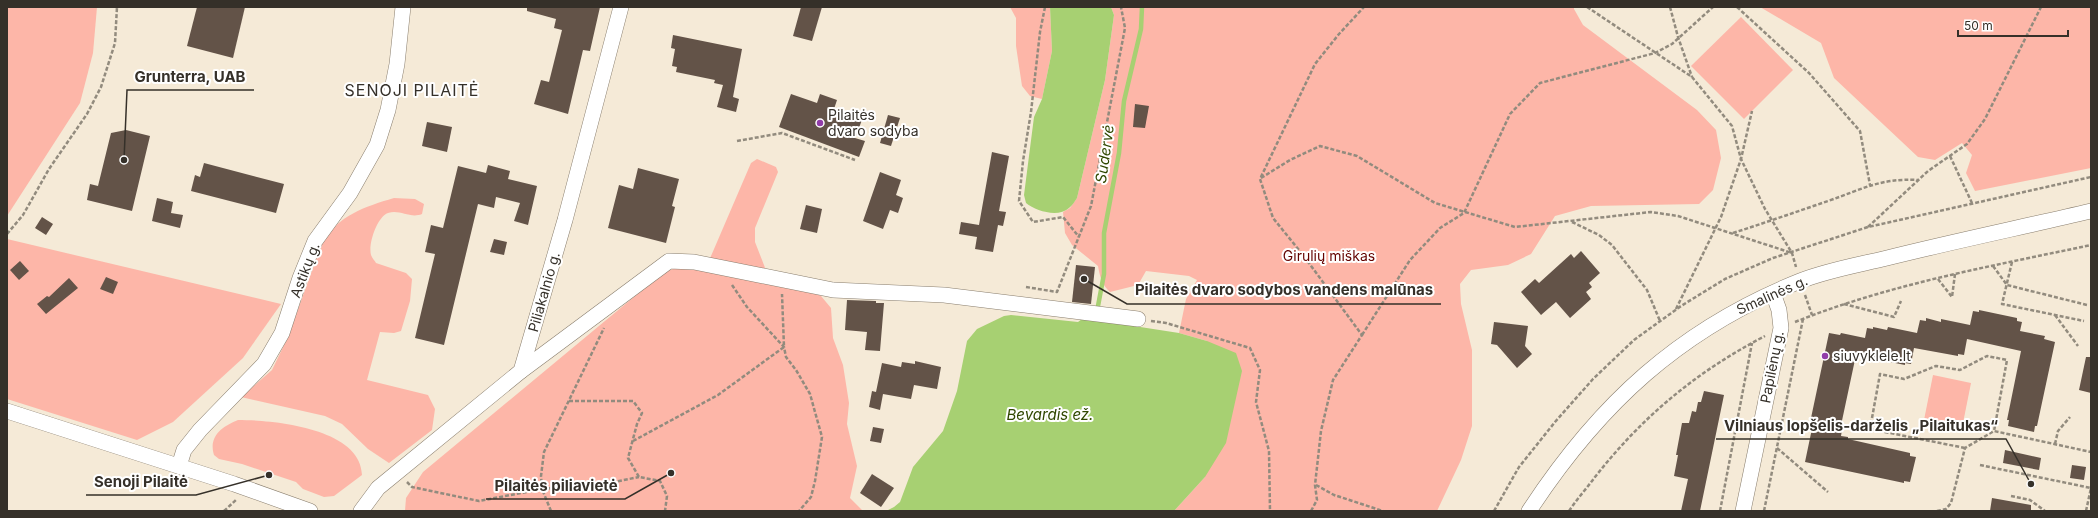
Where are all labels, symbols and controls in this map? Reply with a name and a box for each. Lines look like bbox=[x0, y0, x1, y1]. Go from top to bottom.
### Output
scale bar bbox=[1958, 12, 2068, 38]
text: 50 m bbox=[1964, 18, 1993, 33]
callout: Grunterra, UAB bbox=[127, 63, 254, 90]
text: Grunterra, UAB bbox=[134, 67, 246, 86]
district label: SENOJI PILAITĖ bbox=[345, 80, 479, 100]
place label: Pilaitės dvaro sodyba bbox=[828, 106, 919, 139]
marker: Pilaitės dvaro sodyba bbox=[815, 118, 825, 128]
water label: Sudervė bbox=[1091, 123, 1118, 184]
street label: Astikų g. bbox=[286, 240, 323, 300]
park label: Girulių miškas bbox=[1283, 247, 1375, 264]
street label: Piliakalnio g. bbox=[524, 250, 563, 334]
street label: Smalinės g. bbox=[1733, 271, 1810, 318]
callout: Pilaitės dvaro sodybos vandens malūnas bbox=[1127, 277, 1441, 304]
text: Pilaitės dvaro sodybos vandens malūnas bbox=[1135, 280, 1433, 299]
street label: Papilėnų g. bbox=[1756, 329, 1787, 405]
place label: siuvyklele.lt bbox=[1833, 347, 1911, 364]
marker: siuvyklele.lt bbox=[1820, 351, 1830, 361]
water label: Bevardis ež. bbox=[1007, 405, 1093, 424]
callout: Vilniaus lopšelis-darželis „Pilaitukas“ bbox=[1716, 412, 2006, 439]
text: Vilniaus lopšelis-darželis „Pilaitukas“ bbox=[1724, 416, 1998, 435]
callout: Senoji Pilaitė bbox=[86, 468, 196, 495]
text: Senoji Pilaitė bbox=[94, 472, 188, 491]
callout: Pilaitės piliavietė bbox=[486, 472, 625, 499]
text: Pilaitės piliavietė bbox=[494, 476, 618, 495]

